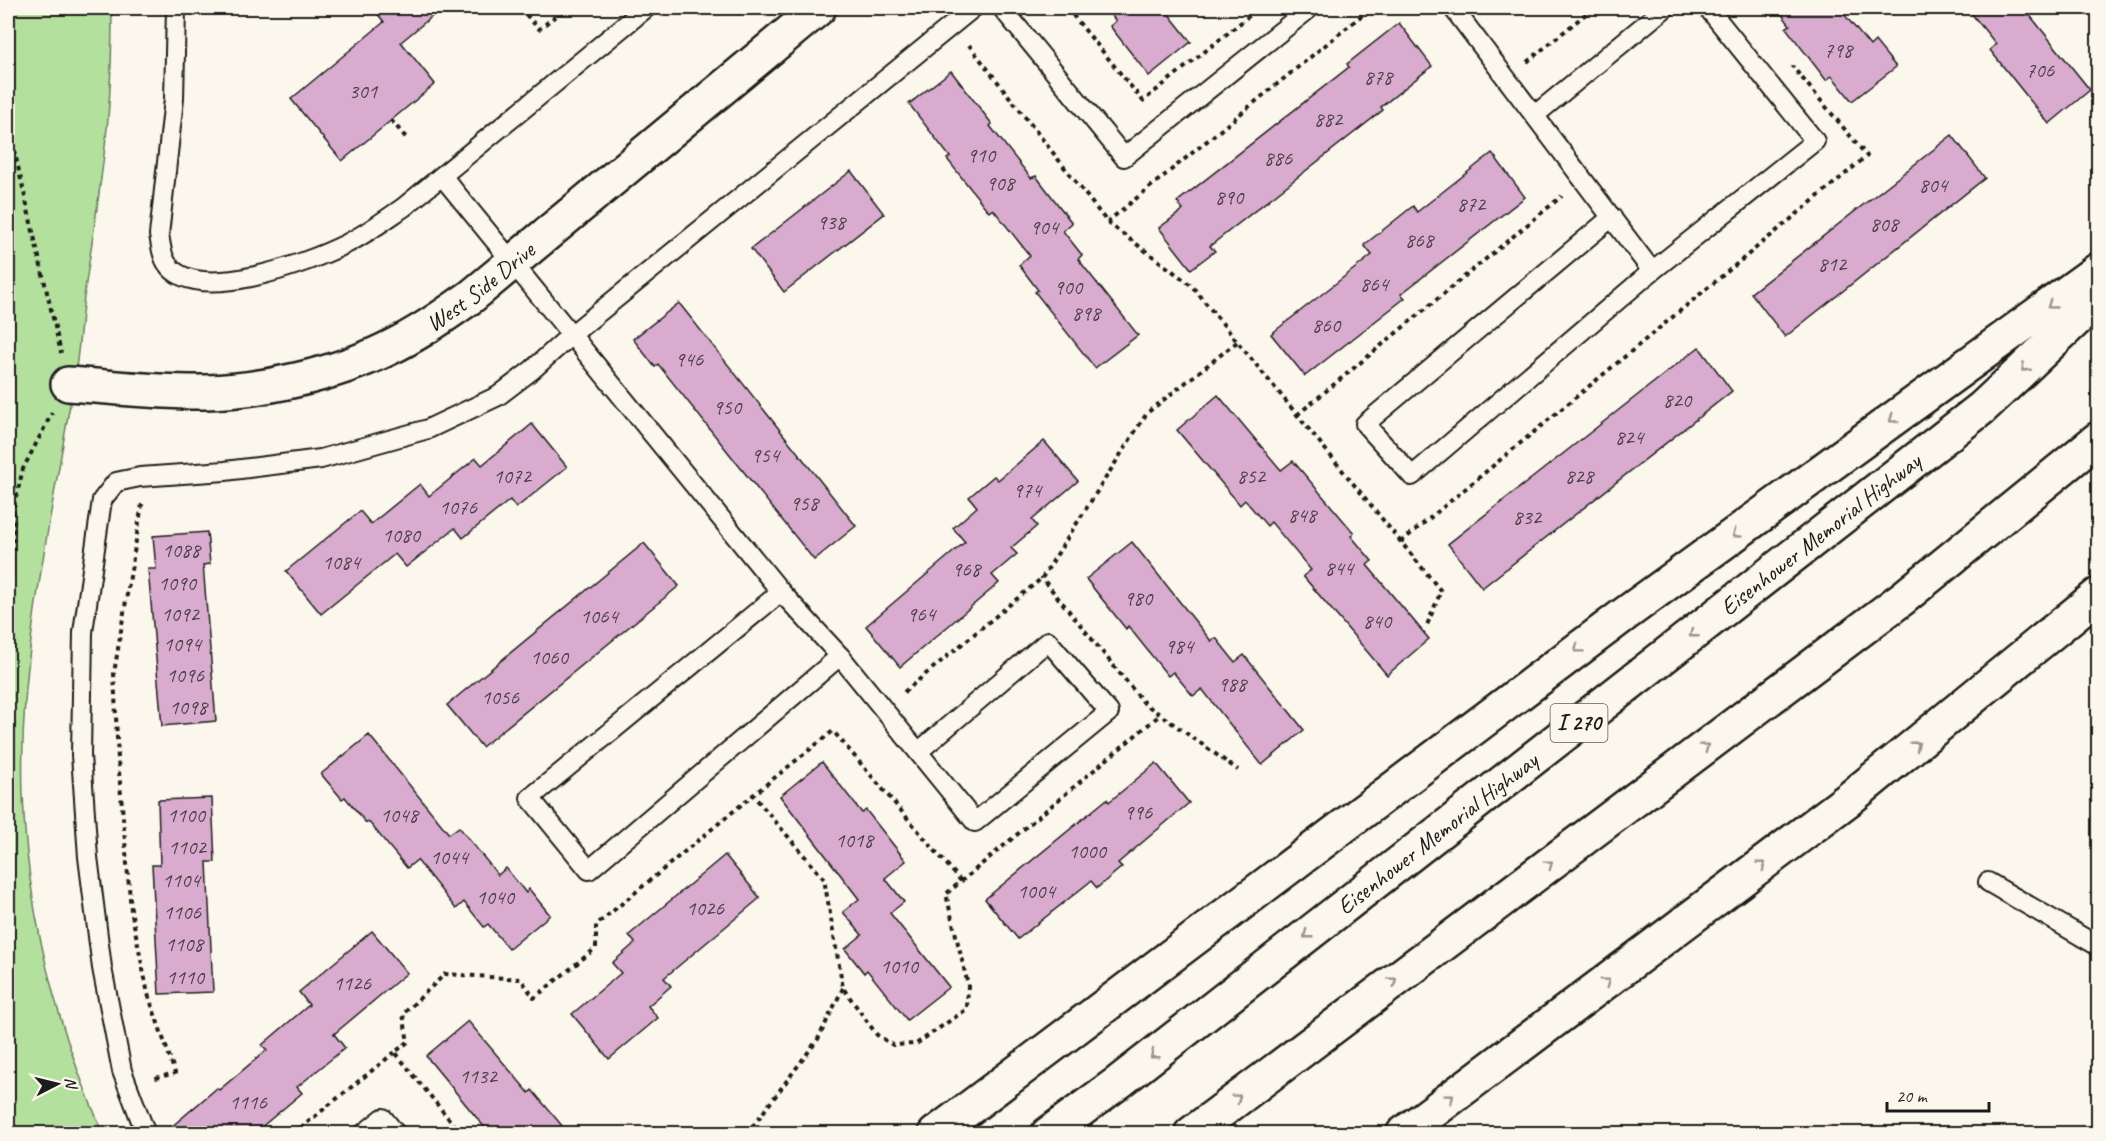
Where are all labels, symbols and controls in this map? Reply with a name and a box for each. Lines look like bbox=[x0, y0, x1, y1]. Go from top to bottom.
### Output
house number: 798 bbox=[1824, 37, 1855, 63]
house number: 706 bbox=[2026, 57, 2055, 83]
house number: 878 bbox=[1364, 64, 1395, 90]
house number: 301 bbox=[349, 78, 379, 104]
house number: 882 bbox=[1314, 106, 1344, 132]
house number: 910 bbox=[967, 142, 997, 168]
house number: 886 bbox=[1264, 145, 1293, 171]
house number: 908 bbox=[986, 170, 1017, 196]
house number: 804 bbox=[1919, 172, 1950, 198]
house number: 890 bbox=[1215, 184, 1245, 210]
house number: 872 bbox=[1457, 191, 1487, 217]
house number: 938 bbox=[817, 209, 848, 235]
house number: 808 bbox=[1870, 211, 1901, 237]
house number: 904 bbox=[1030, 214, 1061, 240]
house number: 868 bbox=[1405, 227, 1436, 253]
street label: West Side Drive bbox=[420, 234, 542, 338]
house number: 812 bbox=[1818, 251, 1848, 277]
house number: 864 bbox=[1360, 271, 1391, 297]
house number: 900 bbox=[1054, 274, 1084, 300]
one-way arrow bbox=[2047, 297, 2058, 308]
house number: 898 bbox=[1072, 300, 1103, 326]
house number: 860 bbox=[1312, 312, 1342, 338]
house number: 946 bbox=[675, 346, 704, 372]
one-way arrow bbox=[2021, 361, 2032, 372]
house number: 820 bbox=[1663, 387, 1693, 413]
house number: 950 bbox=[713, 394, 743, 420]
one-way arrow bbox=[1889, 412, 1900, 423]
house number: 824 bbox=[1615, 424, 1646, 450]
house number: 954 bbox=[751, 442, 782, 468]
street label: Eisenhower Memorial Highway bbox=[1714, 445, 1928, 622]
house number: 1072 bbox=[493, 463, 532, 489]
house number: 852 bbox=[1237, 463, 1267, 489]
house number: 828 bbox=[1565, 463, 1596, 489]
house number: 974 bbox=[1013, 477, 1044, 503]
house number: 958 bbox=[790, 490, 821, 516]
house number: 1076 bbox=[439, 494, 477, 520]
house number: 848 bbox=[1288, 502, 1319, 528]
house number: 832 bbox=[1513, 504, 1543, 530]
house number: 1080 bbox=[382, 522, 421, 548]
one-way arrow bbox=[1731, 527, 1742, 538]
house number: 1088 bbox=[162, 537, 202, 563]
house number: 1084 bbox=[322, 549, 362, 575]
house number: 844 bbox=[1325, 555, 1356, 581]
house number: 968 bbox=[952, 556, 983, 582]
house number: 1090 bbox=[158, 570, 197, 596]
house number: 980 bbox=[1124, 585, 1154, 611]
house number: 1092 bbox=[161, 601, 200, 627]
house number: 964 bbox=[907, 601, 938, 627]
house number: 1064 bbox=[580, 603, 620, 629]
house number: 840 bbox=[1363, 608, 1393, 634]
one-way arrow bbox=[1688, 627, 1699, 638]
house number: 1094 bbox=[163, 631, 203, 657]
house number: 984 bbox=[1165, 633, 1196, 659]
one-way arrow bbox=[1574, 642, 1585, 653]
house number: 1060 bbox=[530, 644, 569, 670]
house number: 1096 bbox=[166, 662, 204, 688]
house number: 988 bbox=[1218, 671, 1249, 697]
house number: 1056 bbox=[481, 684, 519, 710]
house number: 1098 bbox=[169, 694, 209, 720]
road number: I 270 bbox=[1550, 704, 1608, 742]
one-way arrow bbox=[1909, 741, 1920, 752]
one-way arrow bbox=[1698, 743, 1709, 754]
street label: Eisenhower Memorial Highway bbox=[1331, 744, 1545, 921]
house number: 996 bbox=[1124, 799, 1153, 825]
house number: 1100 bbox=[167, 802, 206, 828]
house number: 1048 bbox=[380, 802, 420, 828]
house number: 1018 bbox=[835, 827, 875, 853]
house number: 1102 bbox=[168, 834, 207, 860]
house number: 1000 bbox=[1068, 838, 1107, 864]
house number: 1044 bbox=[430, 844, 470, 870]
one-way arrow bbox=[1542, 860, 1553, 871]
one-way arrow bbox=[1755, 861, 1766, 872]
house number: 1104 bbox=[162, 867, 202, 893]
house number: 1004 bbox=[1017, 878, 1057, 904]
house number: 1040 bbox=[476, 884, 515, 910]
house number: 1026 bbox=[686, 895, 724, 921]
house number: 1106 bbox=[163, 899, 201, 925]
one-way arrow bbox=[1303, 928, 1314, 939]
house number: 1108 bbox=[165, 931, 205, 957]
house number: 1010 bbox=[880, 953, 919, 979]
house number: 1110 bbox=[166, 964, 205, 990]
house number: 1126 bbox=[333, 970, 371, 996]
one-way arrow bbox=[1387, 977, 1398, 988]
one-way arrow bbox=[1599, 978, 1610, 989]
one-way arrow bbox=[1149, 1048, 1160, 1059]
north arrow bbox=[27, 1054, 87, 1114]
house number: 1132 bbox=[459, 1063, 498, 1089]
scale bar bbox=[1887, 1075, 1989, 1113]
text: N bbox=[60, 1076, 82, 1091]
text: 20 m bbox=[1896, 1085, 1929, 1107]
house number: 1116 bbox=[229, 1089, 267, 1115]
one-way arrow bbox=[1231, 1095, 1242, 1106]
one-way arrow bbox=[1443, 1095, 1454, 1106]

